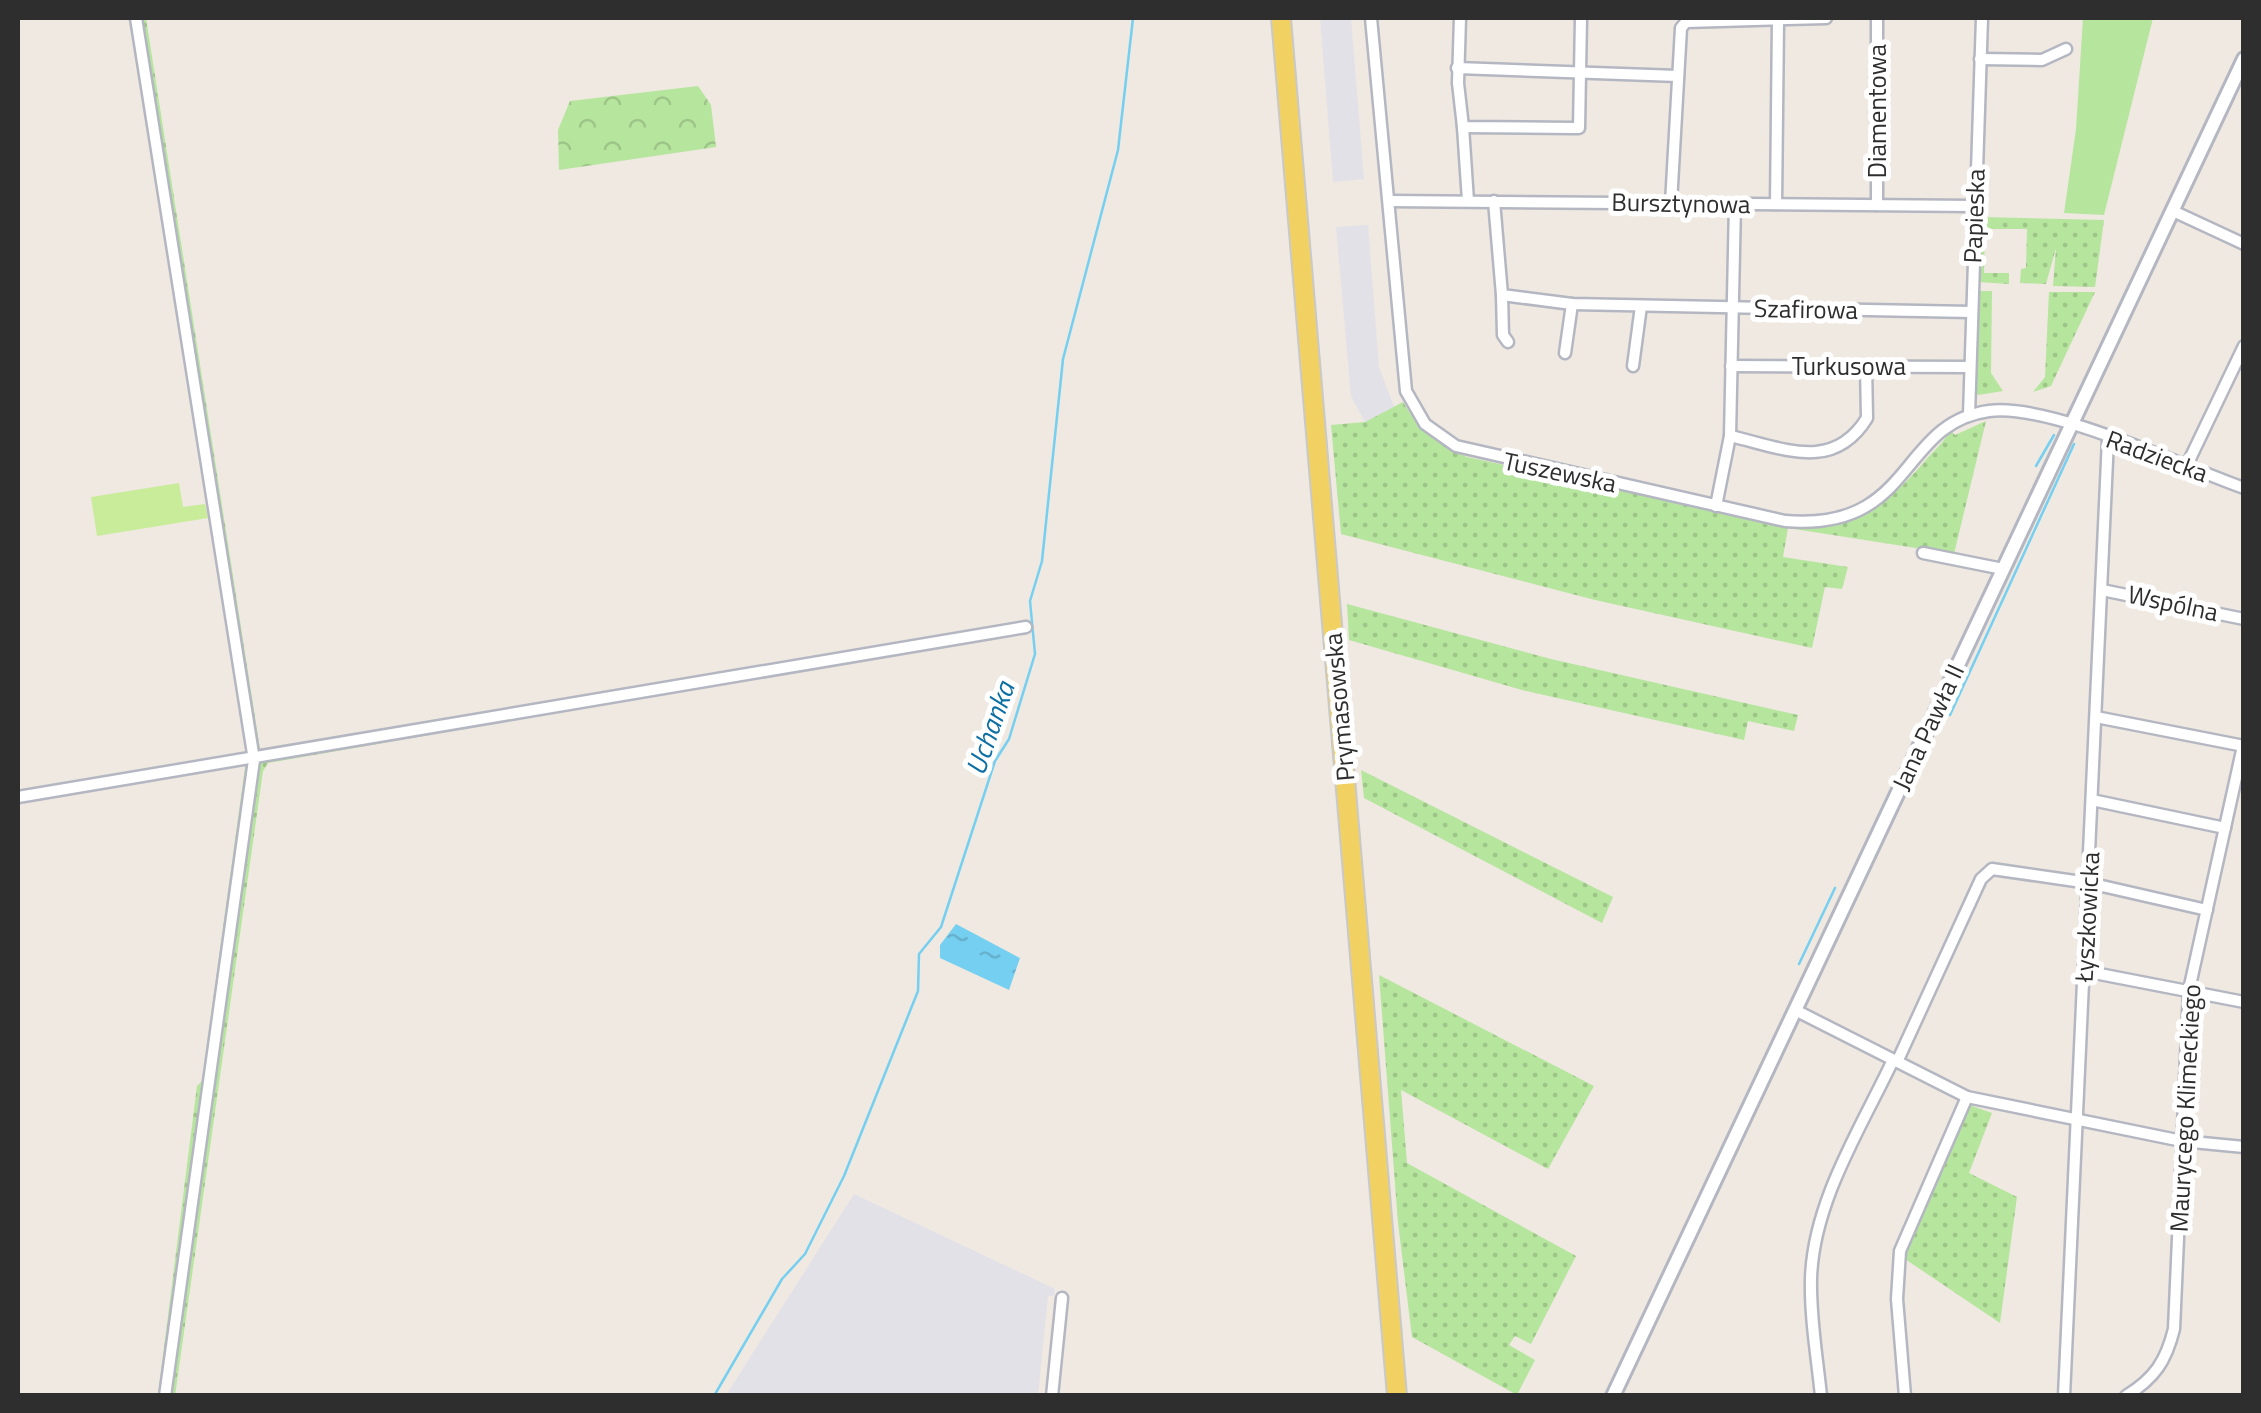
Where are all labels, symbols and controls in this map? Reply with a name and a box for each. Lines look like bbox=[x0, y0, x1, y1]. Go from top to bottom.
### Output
street label: Diamentowa bbox=[1858, 43, 1896, 178]
street label: Papieska bbox=[1953, 168, 1995, 264]
street label: Bursztynowa bbox=[1611, 183, 1751, 223]
street label: Szafirowa bbox=[1754, 289, 1859, 329]
street label: Turkusowa bbox=[1792, 347, 1907, 385]
street label: Radziecka bbox=[2101, 420, 2214, 492]
street label: Tuszewska bbox=[1500, 441, 1620, 503]
street label: Wspólna bbox=[2124, 575, 2222, 631]
street label: Prymasowska bbox=[1314, 631, 1364, 783]
street label: Jana Pawła II bbox=[1882, 658, 1974, 796]
water label: Uchanka bbox=[954, 674, 1026, 780]
street label: Łyszkowicka bbox=[2065, 850, 2109, 984]
street label: Maurycego Klimeckiego bbox=[2160, 983, 2210, 1233]

